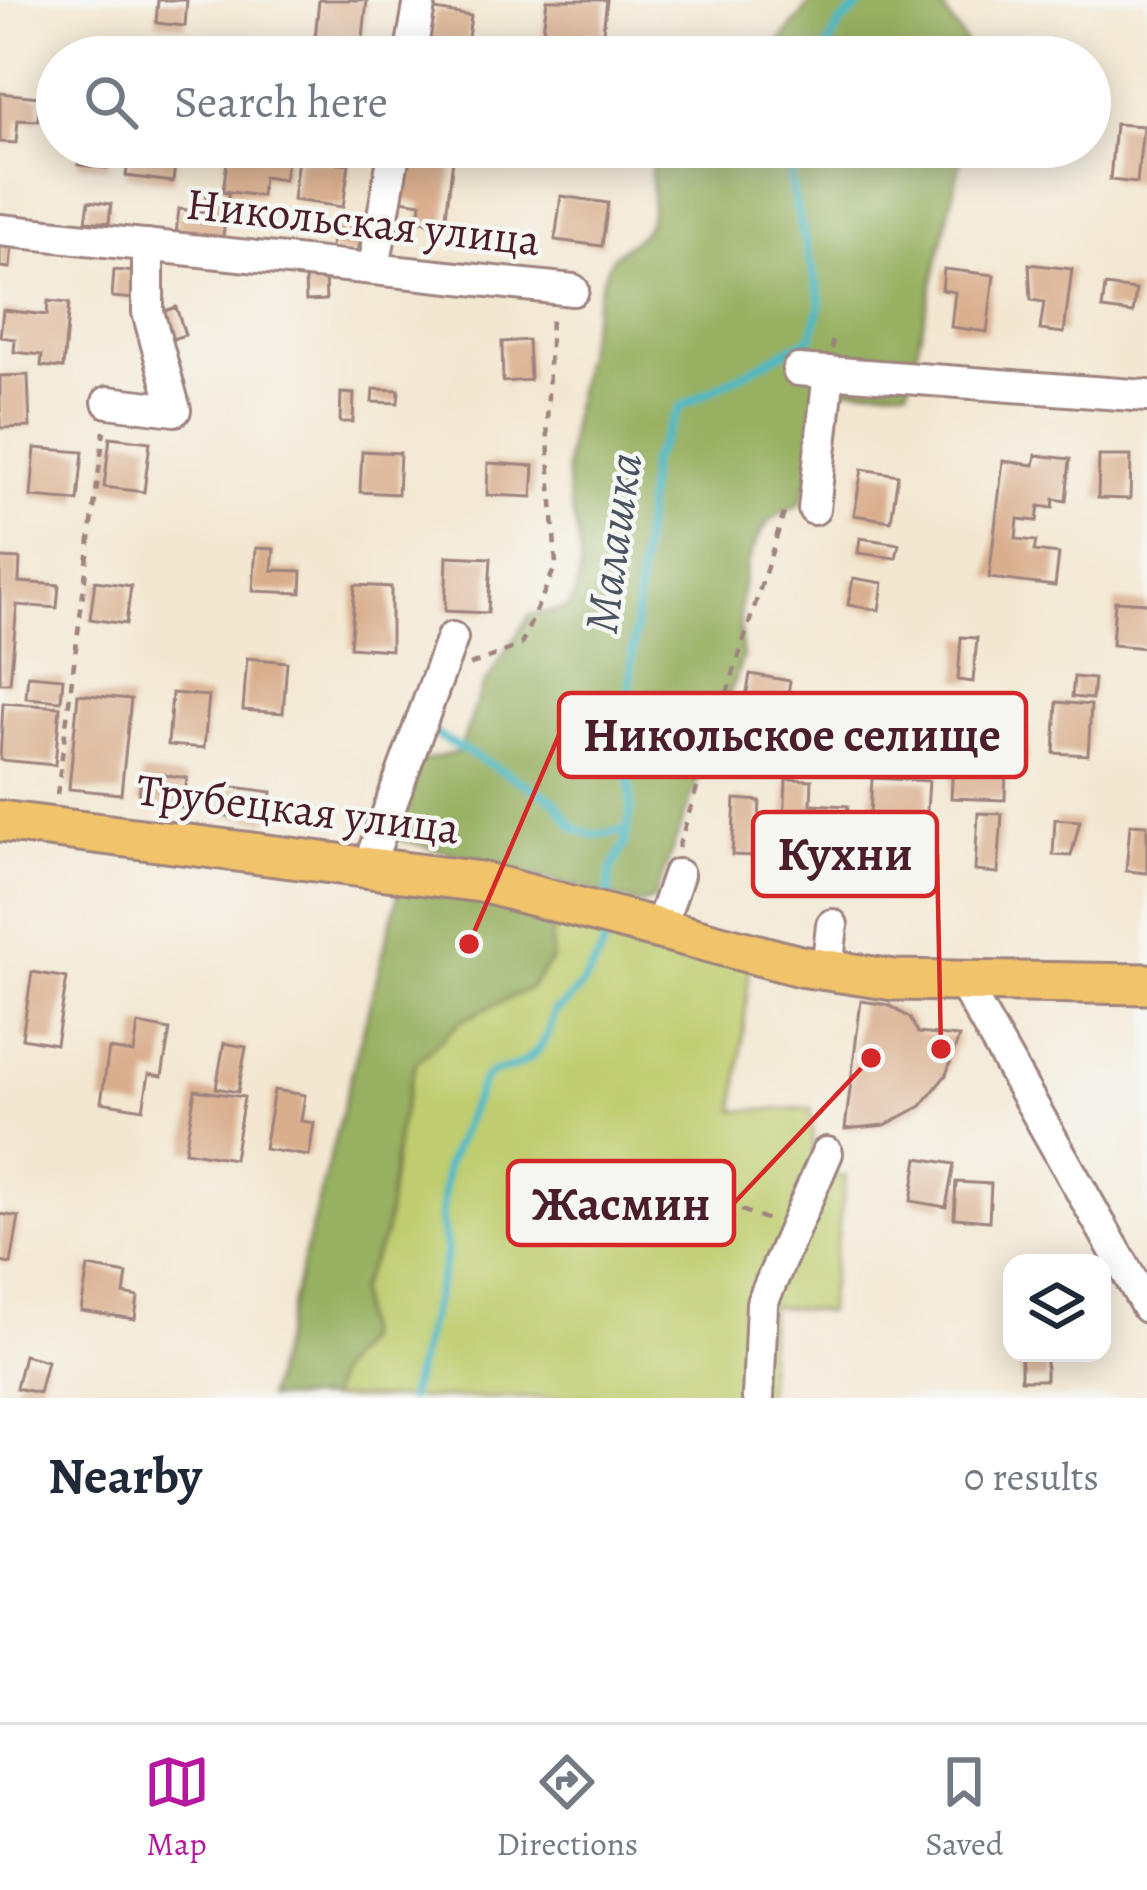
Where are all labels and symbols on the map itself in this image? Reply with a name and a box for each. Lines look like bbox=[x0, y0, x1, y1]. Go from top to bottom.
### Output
street label: Никольская улица bbox=[183, 173, 543, 271]
water label: Малашка bbox=[568, 448, 658, 638]
callout: Никольское селище bbox=[559, 693, 1026, 777]
text: Никольское селище bbox=[583, 702, 1001, 768]
street label: Трубецкая улица bbox=[133, 758, 463, 860]
callout: Кухни bbox=[753, 812, 937, 896]
text: Кухни bbox=[777, 821, 913, 887]
callout: Жасмин bbox=[508, 1161, 734, 1245]
text: Жасмин bbox=[532, 1171, 710, 1237]

